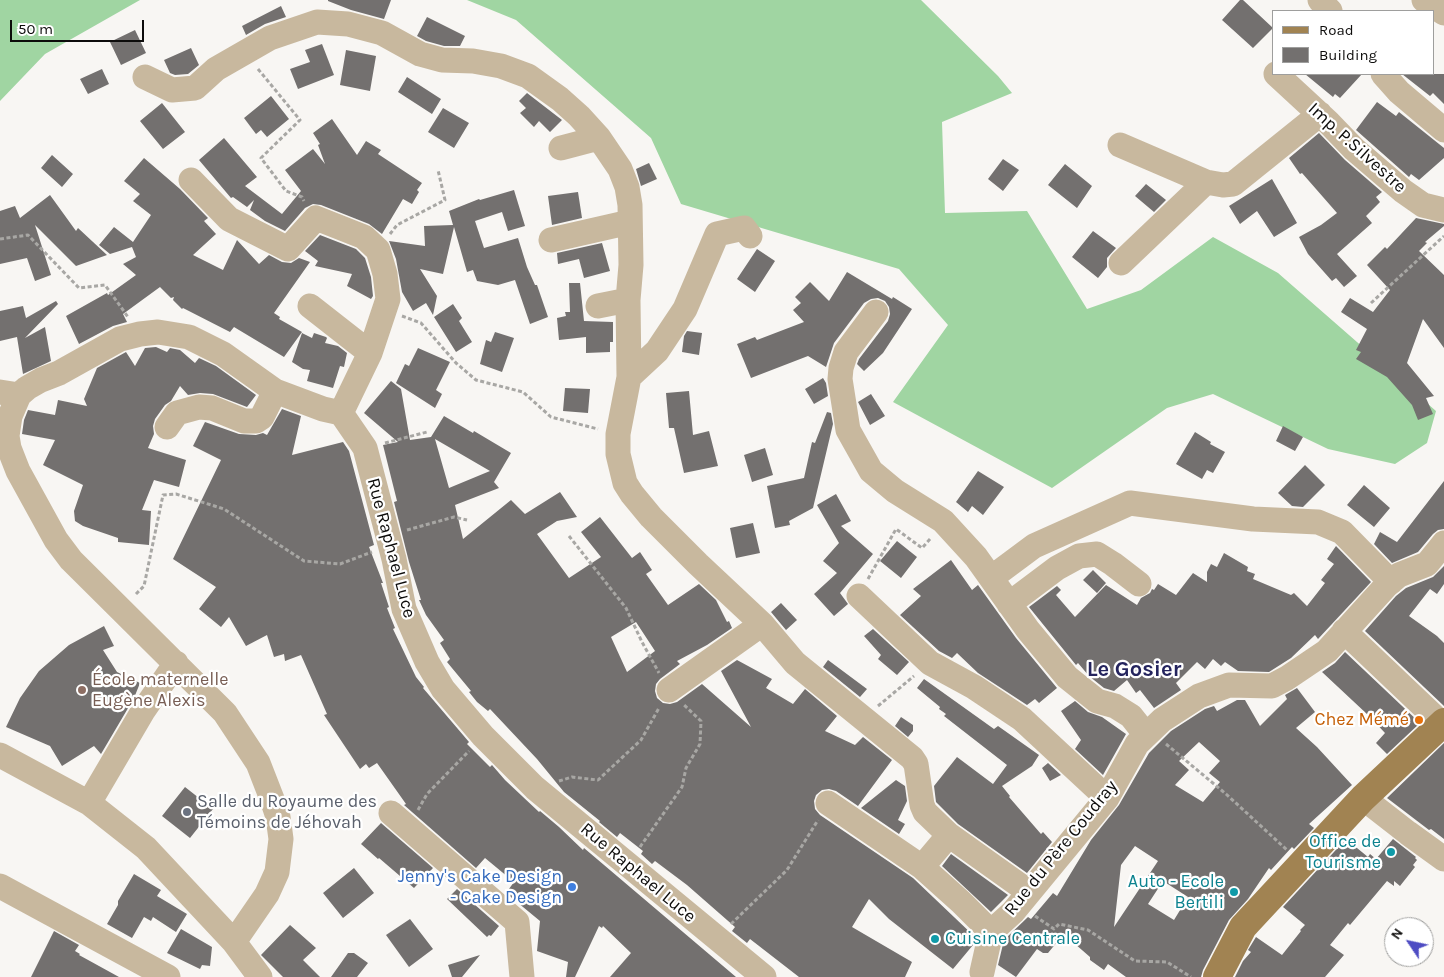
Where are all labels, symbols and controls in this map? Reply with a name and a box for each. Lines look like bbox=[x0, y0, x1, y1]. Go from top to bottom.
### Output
scale bar bbox=[12, 10, 146, 42]
legend bbox=[1272, 10, 1434, 75]
text: 50 m bbox=[18, 20, 53, 38]
text: Road bbox=[1319, 21, 1354, 39]
text: Building bbox=[1319, 46, 1377, 64]
street label: Imp. P.Silvestre bbox=[1303, 98, 1411, 198]
street label: Rue Raphael Luce bbox=[362, 476, 420, 620]
district label: Le Gosier bbox=[1087, 657, 1181, 683]
place label: École maternelle Eugène Alexis bbox=[92, 669, 228, 712]
marker: École maternelle Eugène Alexis bbox=[76, 684, 88, 696]
place label: Chez Mémé bbox=[1314, 709, 1409, 731]
marker: Chez Mémé bbox=[1413, 714, 1425, 726]
street label: Rue du Père Coudray bbox=[1000, 776, 1122, 920]
place label: Salle du Royaume des Témoins de Jéhovah bbox=[197, 791, 377, 834]
marker: Salle du Royaume des Témoins de Jéhovah bbox=[181, 806, 193, 818]
street label: Rue Raphael Luce bbox=[576, 818, 700, 928]
place label: Office de Tourisme bbox=[1305, 831, 1381, 874]
marker: Office de Tourisme bbox=[1385, 846, 1397, 858]
place label: Jenny's Cake Design - Cake Design bbox=[398, 866, 562, 909]
place label: Auto - Ecole Bertili bbox=[1128, 871, 1224, 914]
marker: Jenny's Cake Design - Cake Design bbox=[566, 881, 578, 893]
marker: Auto - Ecole Bertili bbox=[1228, 886, 1240, 898]
north arrow bbox=[1384, 917, 1434, 967]
text: N bbox=[1387, 925, 1407, 943]
place label: Cuisine Centrale bbox=[945, 928, 1080, 950]
marker: Cuisine Centrale bbox=[929, 933, 941, 945]

